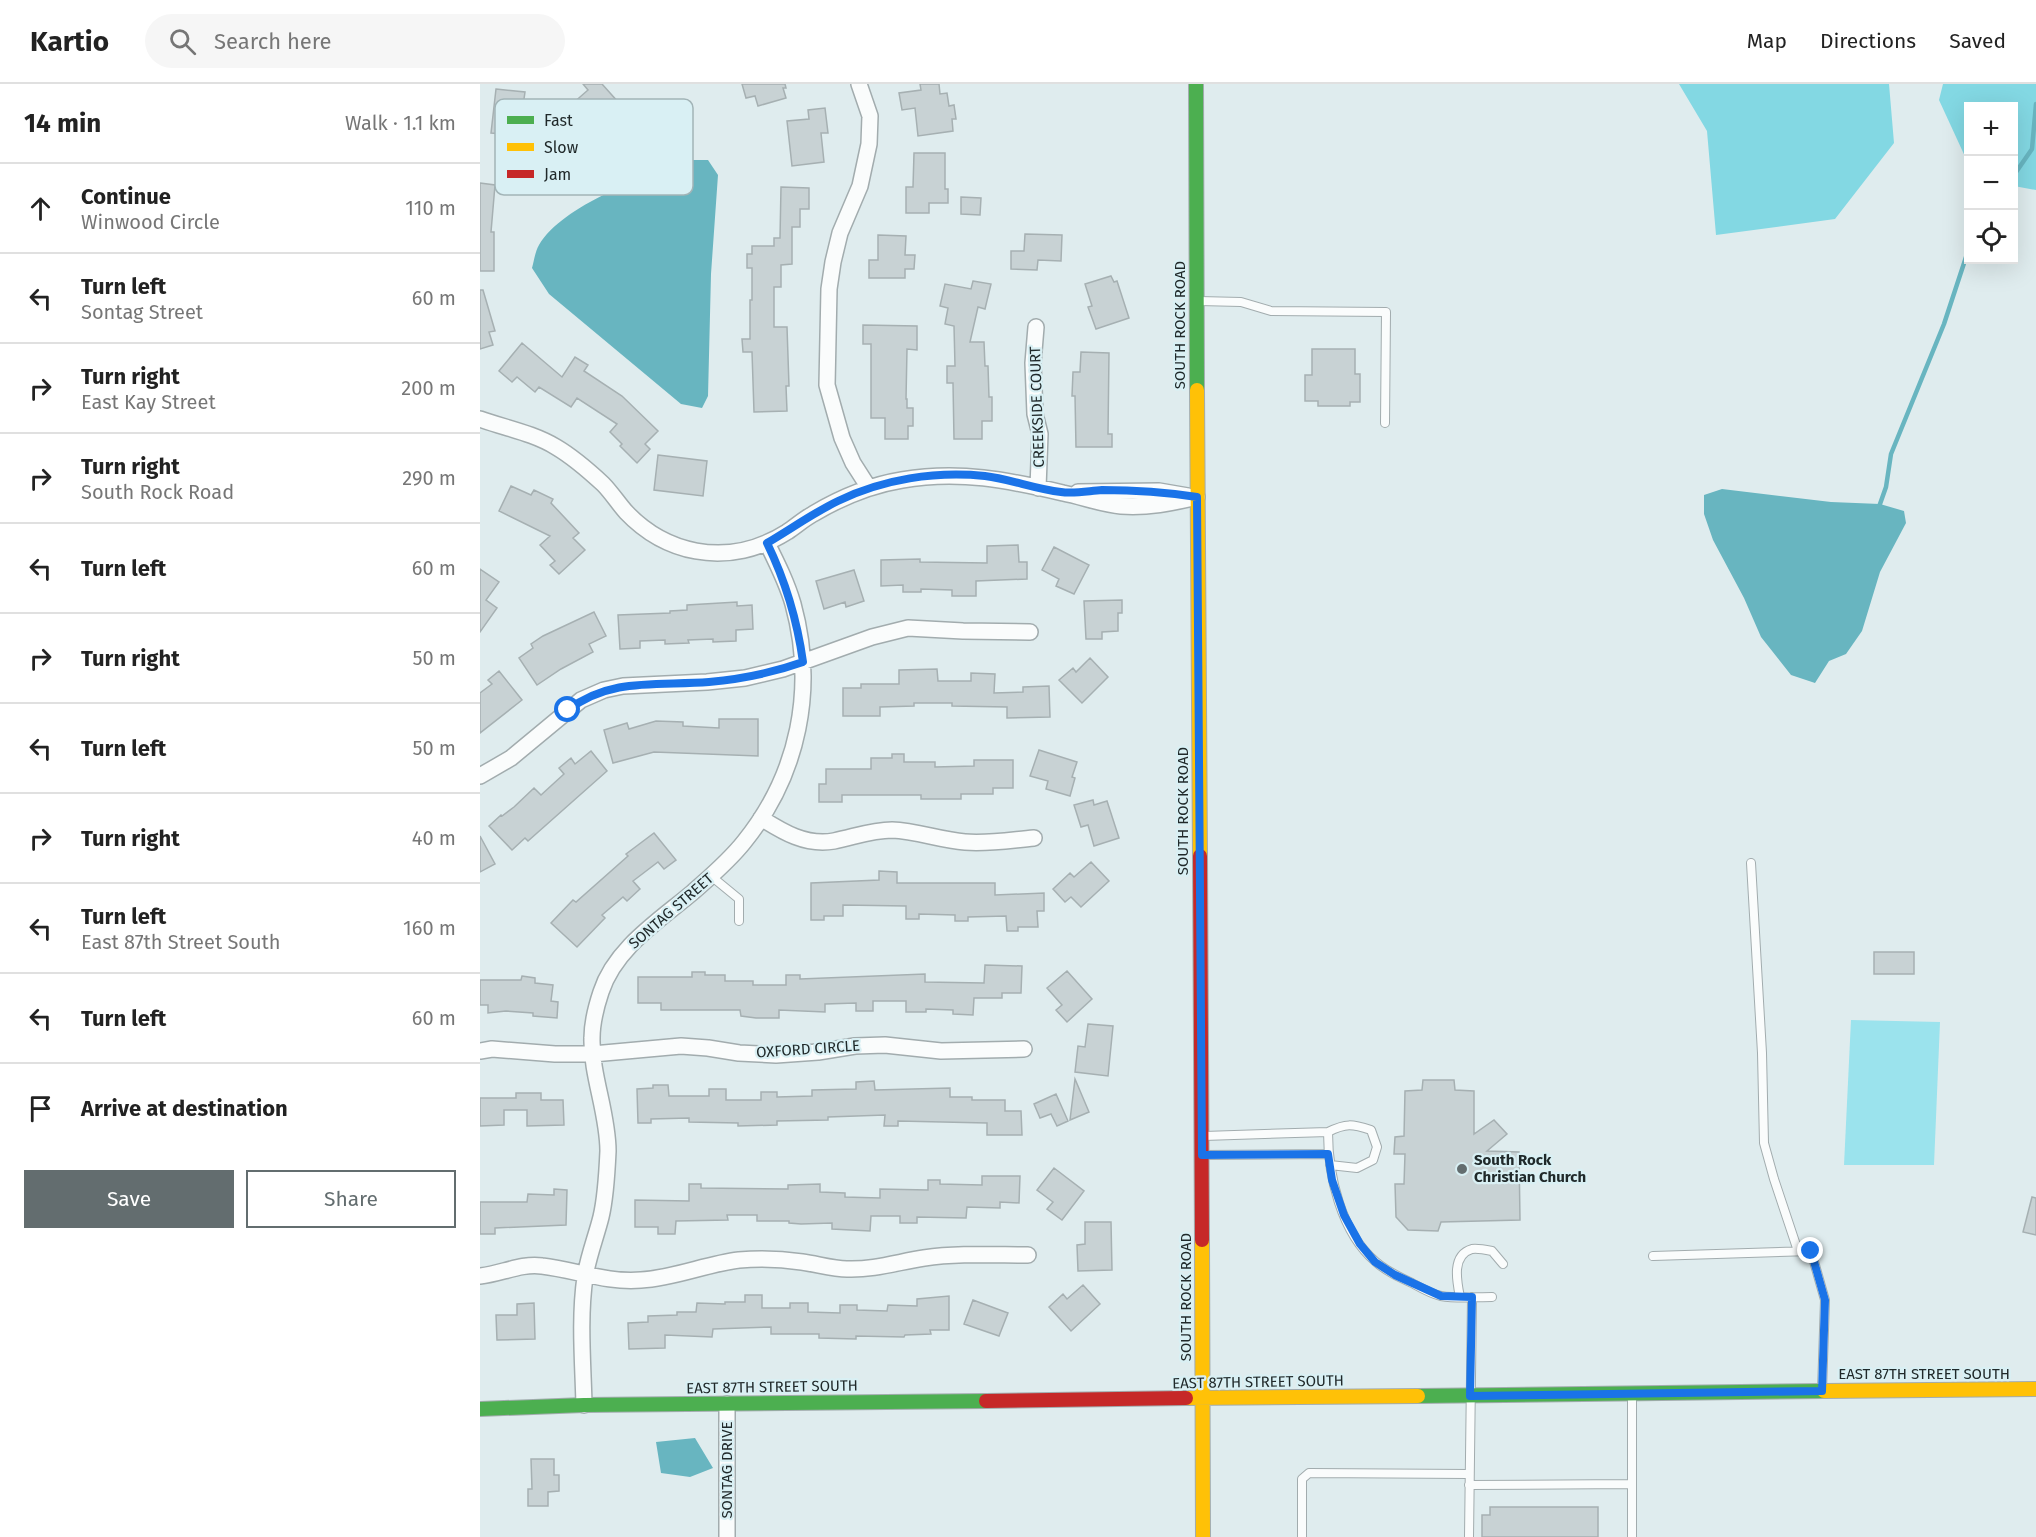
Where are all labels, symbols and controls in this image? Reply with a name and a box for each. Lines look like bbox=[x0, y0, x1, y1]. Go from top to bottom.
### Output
search box bbox=[145, 14, 565, 68]
text: Kartio bbox=[30, 25, 109, 58]
icon: search bbox=[166, 25, 199, 58]
text: Search here bbox=[214, 28, 332, 55]
text: Map bbox=[1747, 28, 1787, 54]
text: Directions bbox=[1820, 28, 1916, 54]
text: Saved bbox=[1949, 28, 2006, 54]
legend bbox=[495, 99, 693, 195]
map controls bbox=[1964, 102, 2018, 264]
button: + bbox=[1964, 102, 2018, 156]
text: 14 min bbox=[24, 108, 101, 139]
text: Walk · 1.1 km bbox=[345, 111, 456, 135]
text: Fast bbox=[544, 111, 573, 130]
text: Slow bbox=[544, 138, 579, 157]
button: − bbox=[1964, 156, 2018, 210]
text: Jam bbox=[544, 165, 571, 184]
text: Continue bbox=[81, 183, 171, 210]
icon: ahead bbox=[24, 192, 57, 225]
text: 110 m bbox=[405, 196, 456, 220]
text: Winwood Circle bbox=[81, 210, 220, 234]
button: locate bbox=[1964, 210, 2018, 264]
street label: SOUTH ROCK ROAD bbox=[1171, 261, 1189, 389]
text: Turn left bbox=[81, 273, 166, 300]
icon: left bbox=[24, 282, 57, 315]
text: 60 m bbox=[412, 286, 456, 310]
text: Sontag Street bbox=[81, 300, 203, 324]
street label: CREEKSIDE COURT bbox=[1026, 346, 1048, 468]
text: Turn right bbox=[81, 363, 180, 390]
icon: right bbox=[24, 372, 57, 405]
text: 200 m bbox=[401, 376, 456, 400]
text: East Kay Street bbox=[81, 390, 216, 414]
text: Turn right bbox=[81, 453, 180, 480]
icon: right bbox=[24, 462, 57, 495]
text: 290 m bbox=[402, 466, 456, 490]
text: South Rock Road bbox=[81, 480, 234, 504]
icon: left bbox=[24, 552, 57, 585]
text: Turn left bbox=[81, 555, 166, 582]
text: 60 m bbox=[412, 556, 456, 580]
icon: right bbox=[24, 642, 57, 675]
text: Turn right bbox=[81, 645, 180, 672]
text: 50 m bbox=[412, 646, 456, 670]
route start bbox=[554, 696, 580, 722]
icon: left bbox=[24, 732, 57, 765]
text: Turn left bbox=[81, 735, 166, 762]
text: 50 m bbox=[412, 736, 456, 760]
street label: SOUTH ROCK ROAD bbox=[1174, 747, 1192, 875]
icon: right bbox=[24, 822, 57, 855]
text: Turn right bbox=[81, 825, 180, 852]
text: 40 m bbox=[412, 826, 456, 850]
street label: SONTAG STREET bbox=[625, 869, 717, 953]
text: Turn left bbox=[81, 903, 166, 930]
icon: left bbox=[24, 912, 57, 945]
text: 160 m bbox=[403, 916, 456, 940]
text: East 87th Street South bbox=[81, 930, 281, 954]
icon: left bbox=[24, 1002, 57, 1035]
text: Turn left bbox=[81, 1005, 166, 1032]
text: 60 m bbox=[412, 1006, 456, 1030]
street label: OXFORD CIRCLE bbox=[755, 1036, 861, 1062]
icon: arrive bbox=[24, 1092, 57, 1125]
text: Arrive at destination bbox=[81, 1095, 288, 1122]
place label: South Rock Christian Church bbox=[1474, 1151, 1586, 1186]
marker: South Rock Christian Church bbox=[1455, 1162, 1469, 1176]
button: Save bbox=[24, 1170, 234, 1228]
button: Share bbox=[246, 1170, 456, 1228]
street label: SOUTH ROCK ROAD bbox=[1177, 1233, 1195, 1361]
route end bbox=[1797, 1237, 1823, 1263]
street label: EAST 87TH STREET SOUTH bbox=[1838, 1365, 2010, 1383]
street label: EAST 87TH STREET SOUTH bbox=[1172, 1372, 1344, 1392]
street label: EAST 87TH STREET SOUTH bbox=[686, 1377, 858, 1397]
street label: SONTAG DRIVE bbox=[718, 1421, 736, 1519]

